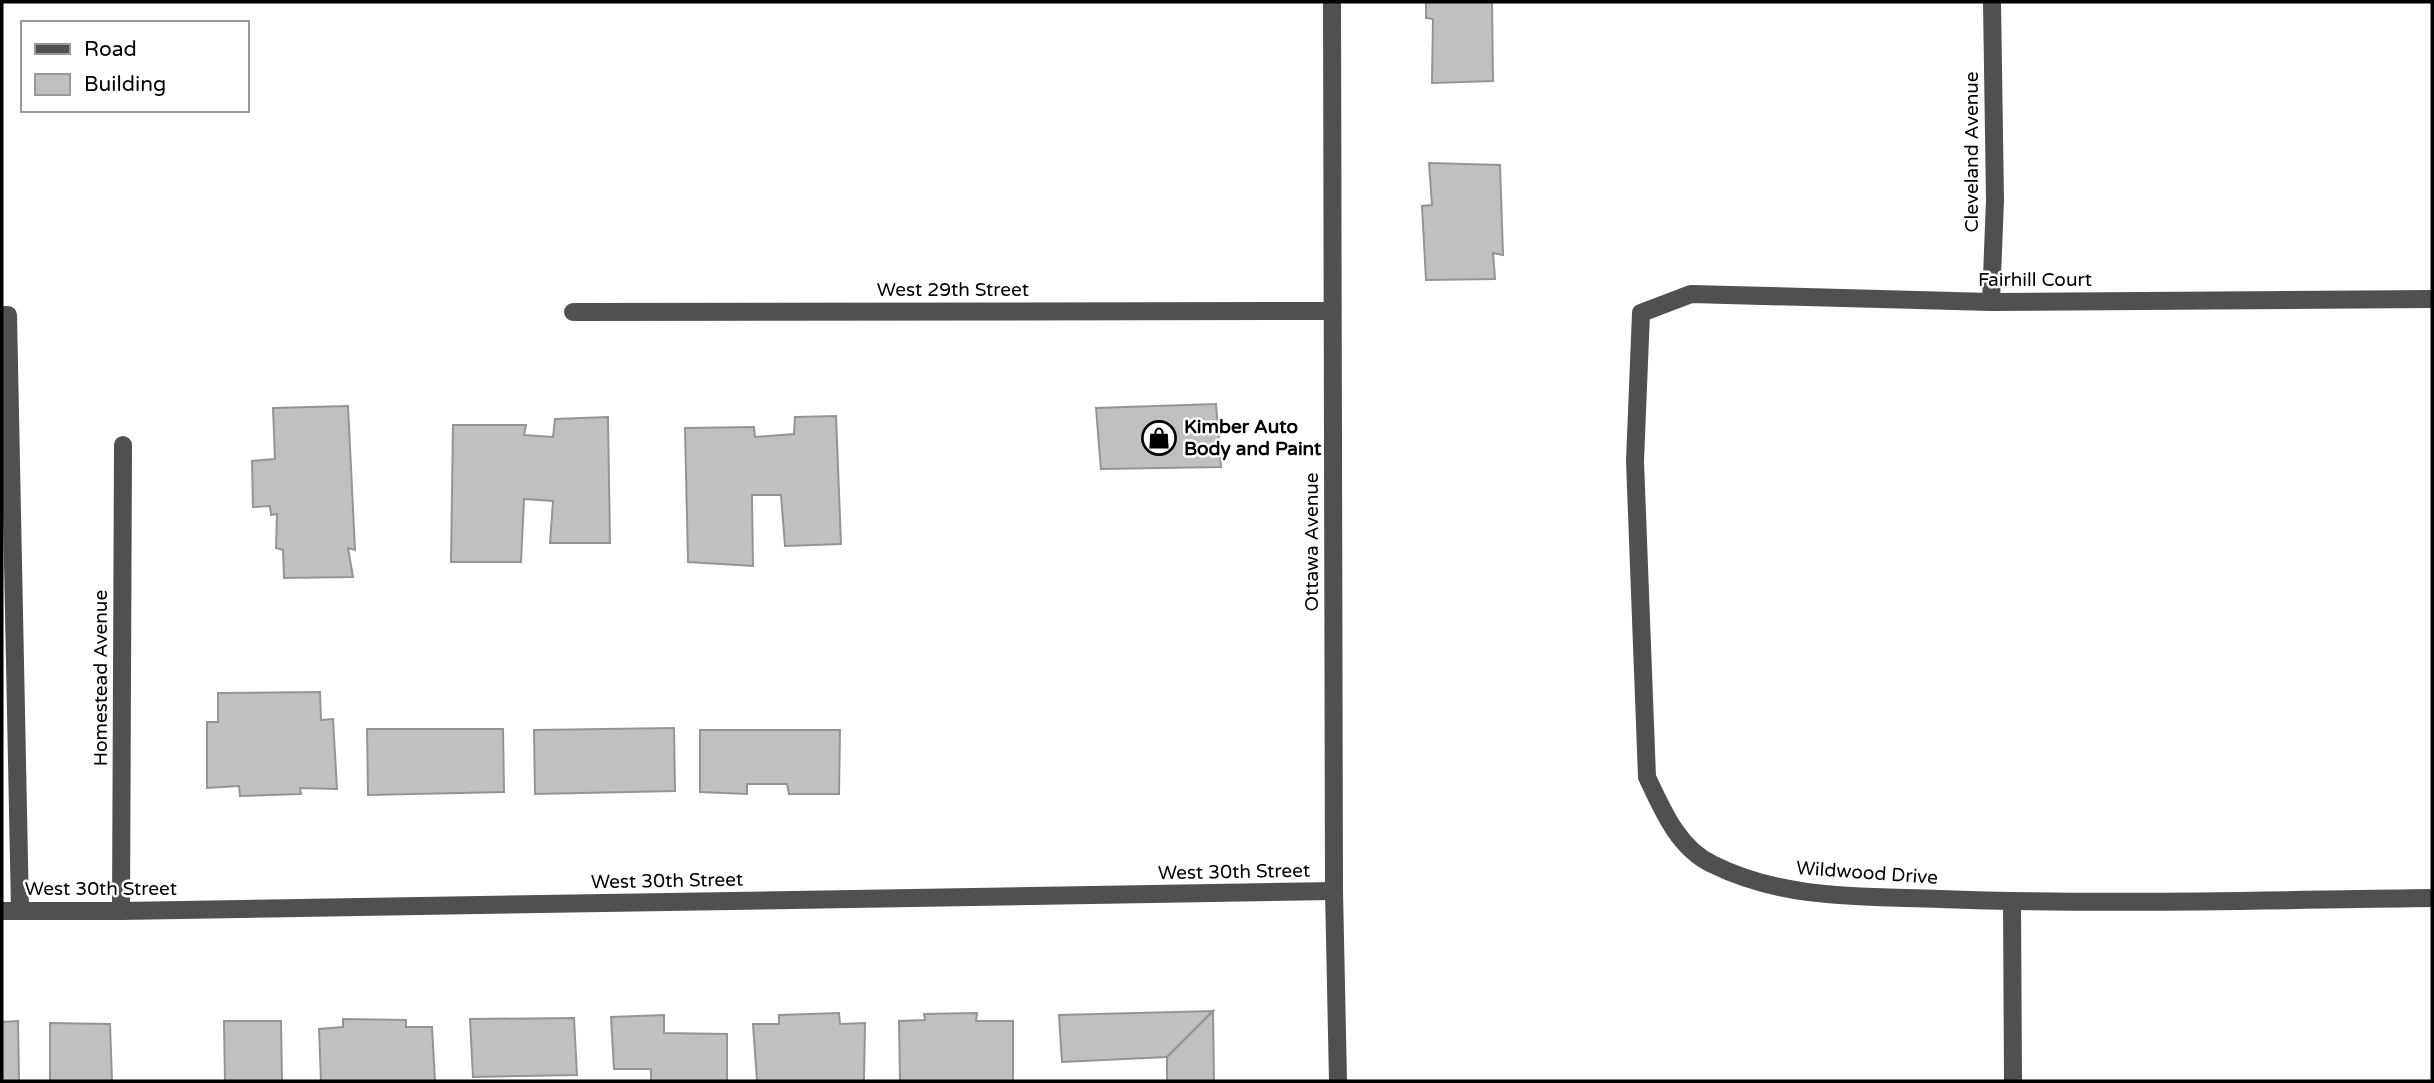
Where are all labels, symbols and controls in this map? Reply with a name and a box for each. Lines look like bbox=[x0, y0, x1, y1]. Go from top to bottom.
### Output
legend bbox=[21, 21, 248, 112]
text: Road bbox=[84, 37, 137, 62]
street label: Cleveland Avenue bbox=[1961, 71, 1983, 233]
text: Building bbox=[84, 72, 166, 97]
street label: Fairhill Court bbox=[1978, 269, 2092, 291]
street label: West 29th Street bbox=[877, 279, 1029, 301]
place label: Kimber Auto Body and Paint bbox=[1184, 416, 1322, 461]
shop icon: Kimber Auto Body and Paint bbox=[1140, 419, 1178, 457]
street label: Ottawa Avenue bbox=[1301, 472, 1323, 612]
street label: Homestead Avenue bbox=[90, 590, 112, 766]
street label: Wildwood Drive bbox=[1795, 857, 1939, 889]
street label: West 30th Street bbox=[1158, 860, 1310, 884]
street label: West 30th Street bbox=[591, 869, 743, 893]
street label: West 30th Street bbox=[25, 878, 177, 900]

